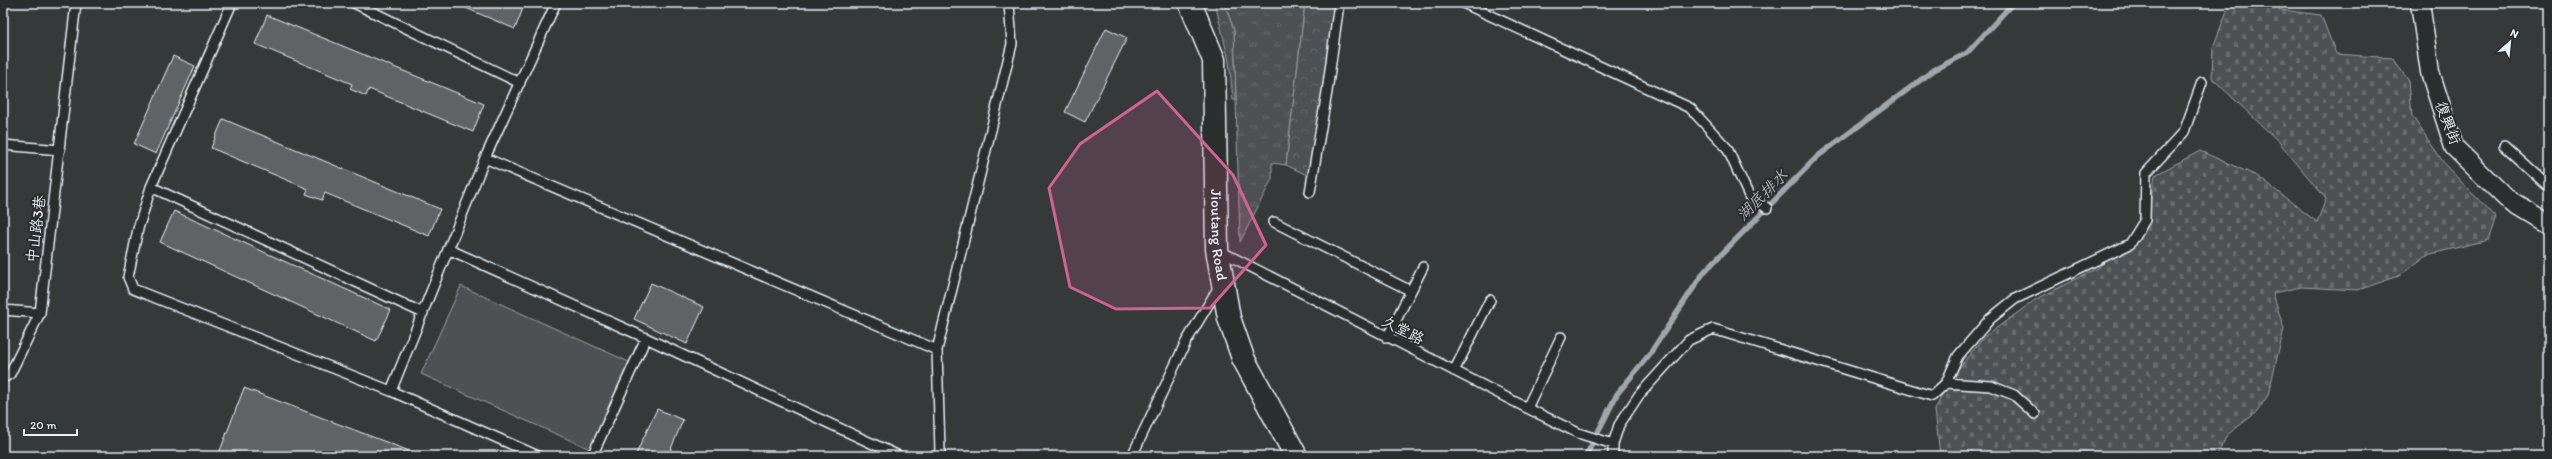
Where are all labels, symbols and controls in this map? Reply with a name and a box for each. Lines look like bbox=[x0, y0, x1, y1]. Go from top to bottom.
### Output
north arrow bbox=[2490, 22, 2530, 62]
text: N bbox=[2508, 26, 2521, 41]
street label: 復興街 bbox=[2432, 99, 2464, 147]
water label: 湖底排水 bbox=[1733, 165, 1792, 224]
street label: Jioutang Road bbox=[1207, 189, 1232, 283]
street label: 中山路3巷 bbox=[23, 194, 49, 264]
street label: 久堂路 bbox=[1379, 312, 1427, 348]
scale bar bbox=[24, 411, 77, 437]
text: 20 m bbox=[30, 418, 57, 432]

